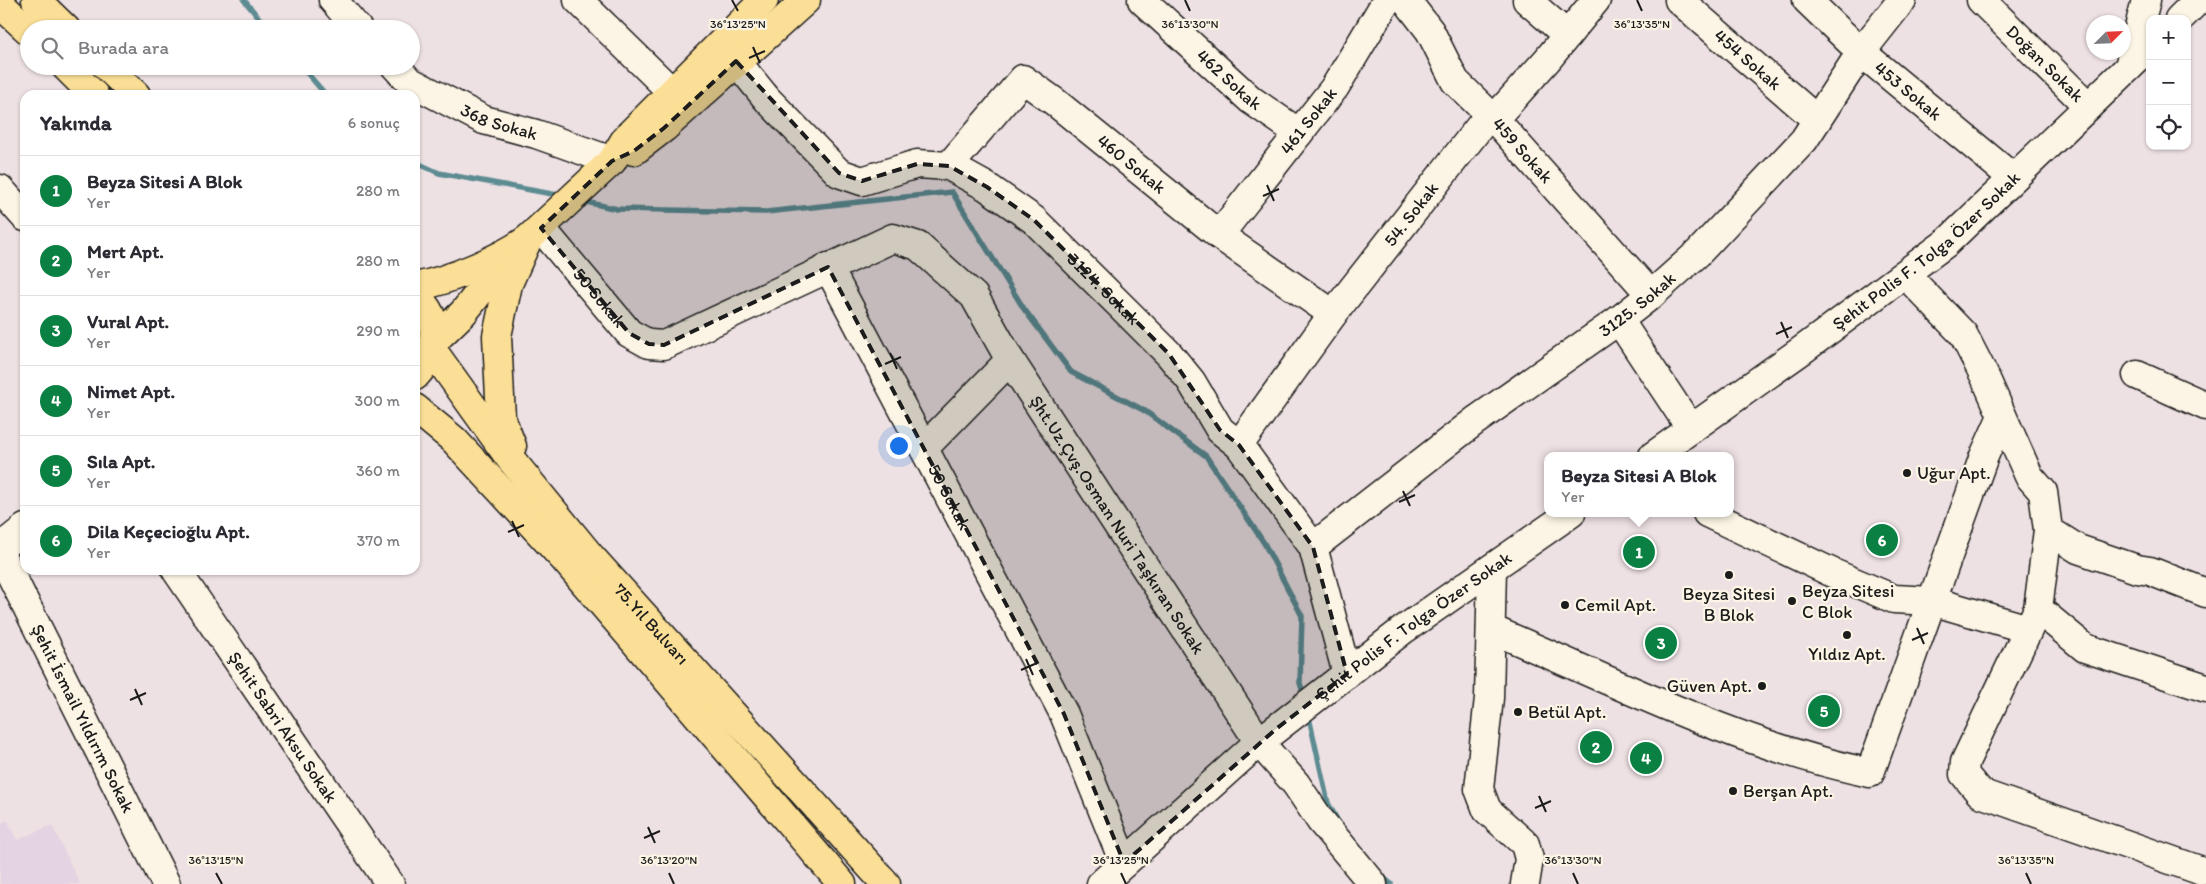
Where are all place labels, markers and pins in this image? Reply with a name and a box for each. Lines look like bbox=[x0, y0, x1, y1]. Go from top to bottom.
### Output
place label: Uğur Apt. bbox=[1917, 462, 1991, 484]
marker: Uğur Apt. bbox=[1901, 467, 1913, 479]
pin: 6 bbox=[1866, 521, 1898, 559]
pin: 1 bbox=[1623, 533, 1655, 571]
marker: Beyza Sitesi B Blok bbox=[1723, 569, 1735, 581]
place label: Beyza Sitesi C Blok bbox=[1802, 580, 1894, 623]
place label: Beyza Sitesi B Blok bbox=[1683, 583, 1775, 626]
place label: Cemil Apt. bbox=[1575, 594, 1656, 616]
marker: Beyza Sitesi C Blok bbox=[1786, 595, 1798, 607]
marker: Cemil Apt. bbox=[1559, 599, 1571, 611]
pin: 3 bbox=[1645, 624, 1677, 662]
marker: Yıldız Apt. bbox=[1841, 629, 1853, 641]
place label: Yıldız Apt. bbox=[1808, 643, 1886, 665]
place label: Güven Apt. bbox=[1667, 675, 1752, 697]
marker: Güven Apt. bbox=[1756, 680, 1768, 692]
pin: 5 bbox=[1808, 692, 1840, 730]
place label: Betül Apt. bbox=[1528, 701, 1606, 723]
marker: Betül Apt. bbox=[1512, 706, 1524, 718]
pin: 2 bbox=[1580, 728, 1612, 766]
pin: 4 bbox=[1630, 739, 1662, 777]
place label: Berşan Apt. bbox=[1743, 780, 1833, 802]
marker: Berşan Apt. bbox=[1727, 785, 1739, 797]

